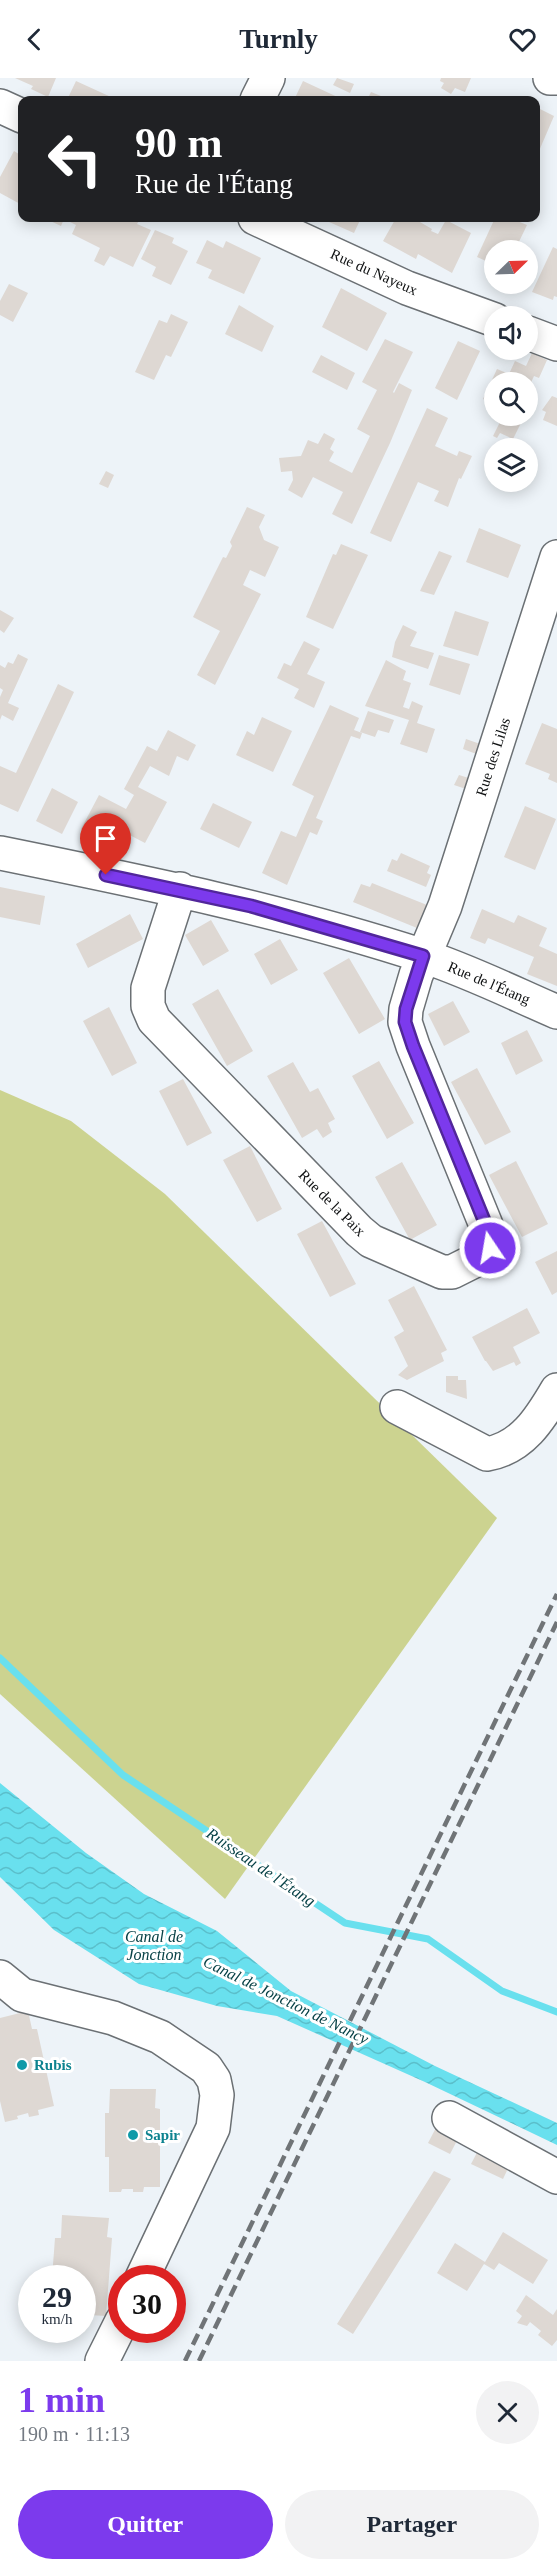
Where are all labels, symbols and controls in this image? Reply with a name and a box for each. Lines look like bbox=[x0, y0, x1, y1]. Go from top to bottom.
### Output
icon: back bbox=[18, 23, 51, 56]
icon: heart bbox=[506, 23, 539, 56]
text: Turnly bbox=[239, 24, 318, 54]
icon: left bbox=[36, 120, 114, 198]
text: 90 m bbox=[135, 120, 223, 166]
text: Rue de l'Étang bbox=[135, 169, 293, 199]
north arrow bbox=[484, 240, 538, 294]
map controls bbox=[484, 240, 538, 492]
street label: Rue du Nayeux bbox=[328, 246, 420, 298]
button: sound bbox=[484, 306, 538, 360]
button: search bbox=[484, 372, 538, 426]
button: layers bbox=[484, 438, 538, 492]
street label: Rue des Lilas bbox=[473, 716, 513, 798]
pin bbox=[80, 813, 131, 875]
icon: arrive bbox=[89, 822, 122, 855]
street label: Rue de l'Étang bbox=[446, 959, 533, 1008]
street label: Rue de la Paix bbox=[296, 1167, 369, 1240]
position arrow bbox=[458, 1216, 522, 1280]
water label: Ruisseau de l'Étang bbox=[202, 1823, 319, 1910]
water label: Canal de Jonction bbox=[125, 1928, 183, 1963]
water label: Canal de Jonction de Nancy bbox=[200, 1953, 372, 2049]
place label: Rubis bbox=[34, 2057, 72, 2073]
marker: Rubis bbox=[15, 2058, 29, 2072]
place label: Sapir bbox=[145, 2127, 180, 2143]
marker: Sapir bbox=[126, 2128, 140, 2142]
speed limit sign: 30 bbox=[108, 2265, 186, 2343]
text: 29 bbox=[42, 2280, 72, 2313]
text: km/h bbox=[42, 2311, 72, 2327]
text: 1 min bbox=[18, 2380, 105, 2420]
button: close bbox=[476, 2381, 539, 2444]
text: 190 m · 11:13 bbox=[18, 2423, 130, 2445]
button: Quitter bbox=[18, 2490, 273, 2559]
button: Partager bbox=[285, 2490, 539, 2559]

